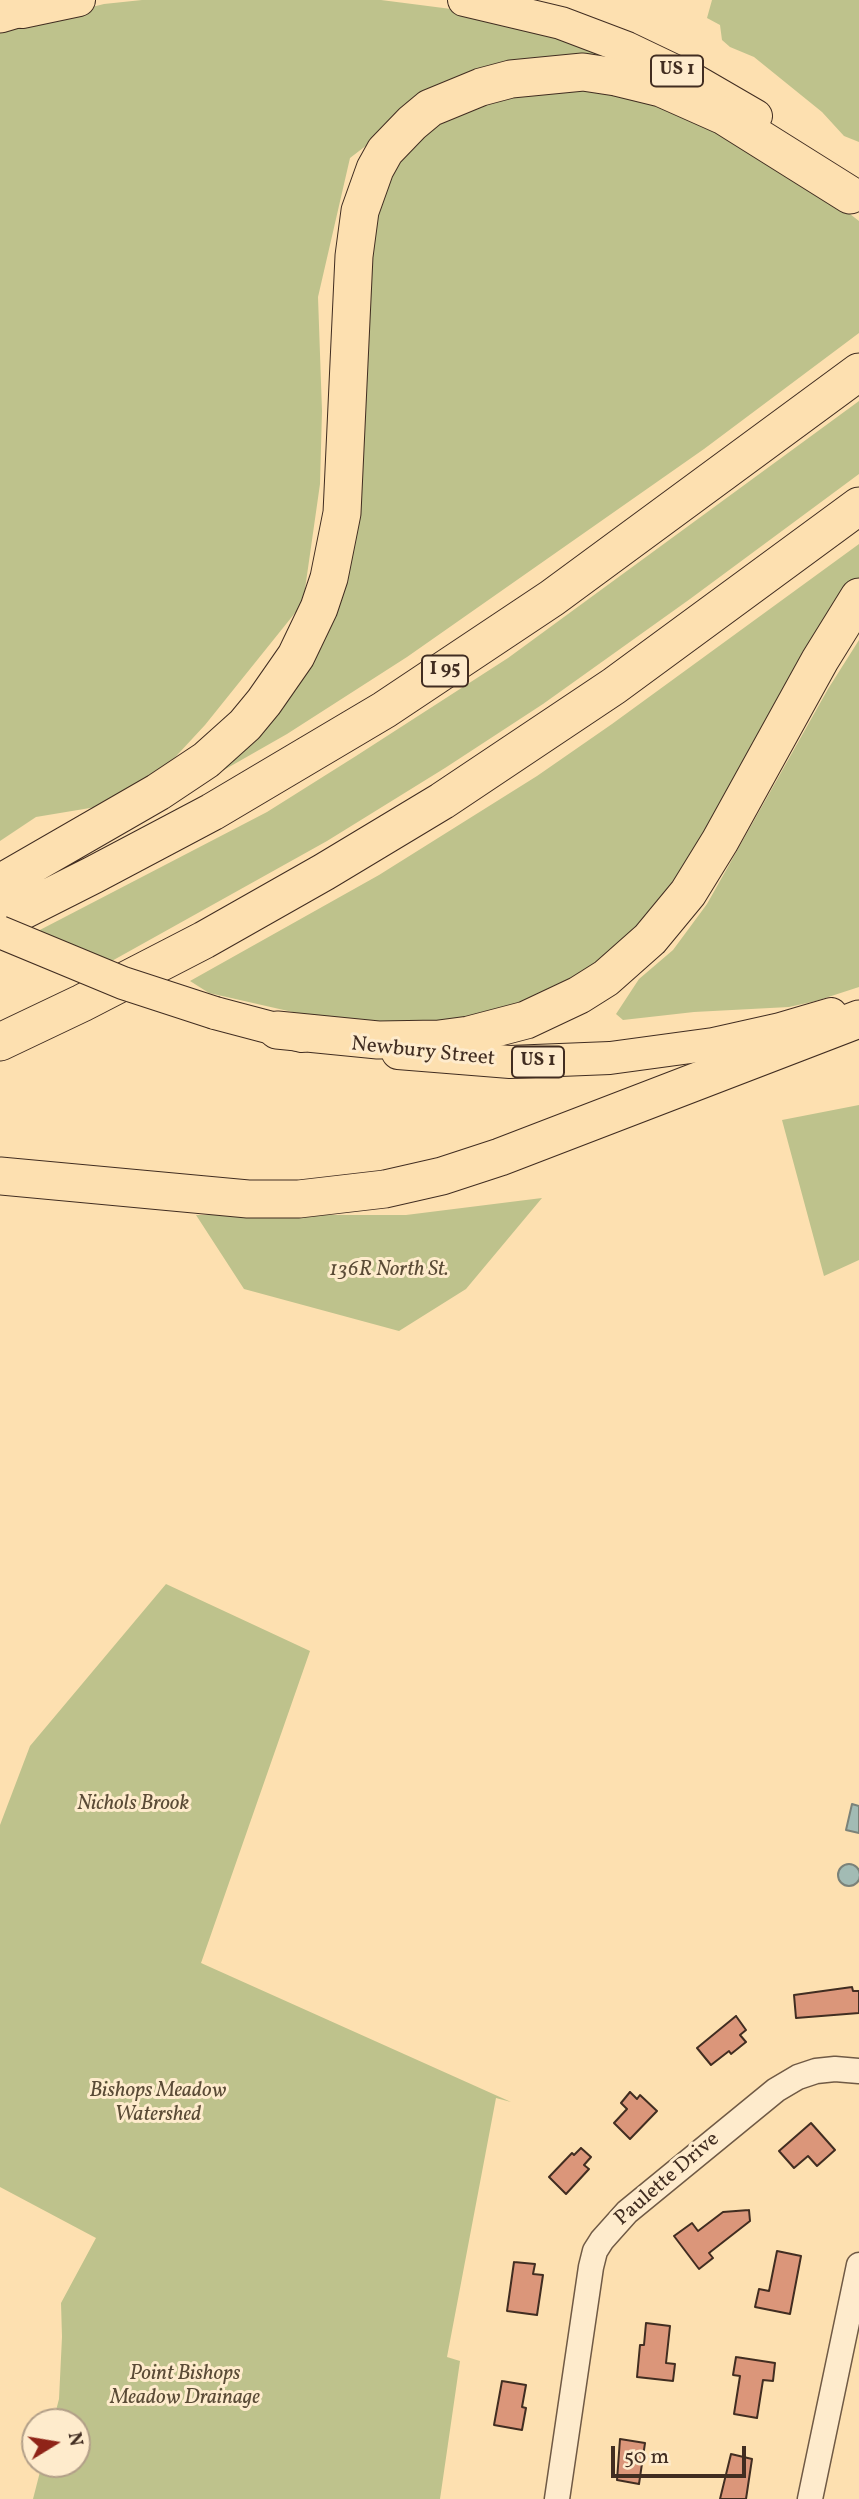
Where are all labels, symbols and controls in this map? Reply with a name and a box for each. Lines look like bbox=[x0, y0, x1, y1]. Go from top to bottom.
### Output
road number: US 1 bbox=[651, 55, 703, 86]
road number: I 95 bbox=[422, 656, 468, 686]
street label: Newbury Street bbox=[350, 1033, 496, 1073]
road number: US 1 bbox=[512, 1046, 564, 1078]
park label: 136R North St. bbox=[329, 1258, 449, 1284]
park label: Nichols Brook bbox=[77, 1792, 189, 1818]
park label: Bishops Meadow Watershed bbox=[89, 2079, 227, 2129]
street label: Paulette Drive bbox=[610, 2128, 726, 2232]
park label: Point Bishops Meadow Drainage bbox=[110, 2362, 260, 2412]
north arrow bbox=[21, 2408, 91, 2478]
text: N bbox=[61, 2430, 89, 2449]
scale bar bbox=[614, 2432, 749, 2476]
text: 50 m bbox=[624, 2443, 669, 2472]

